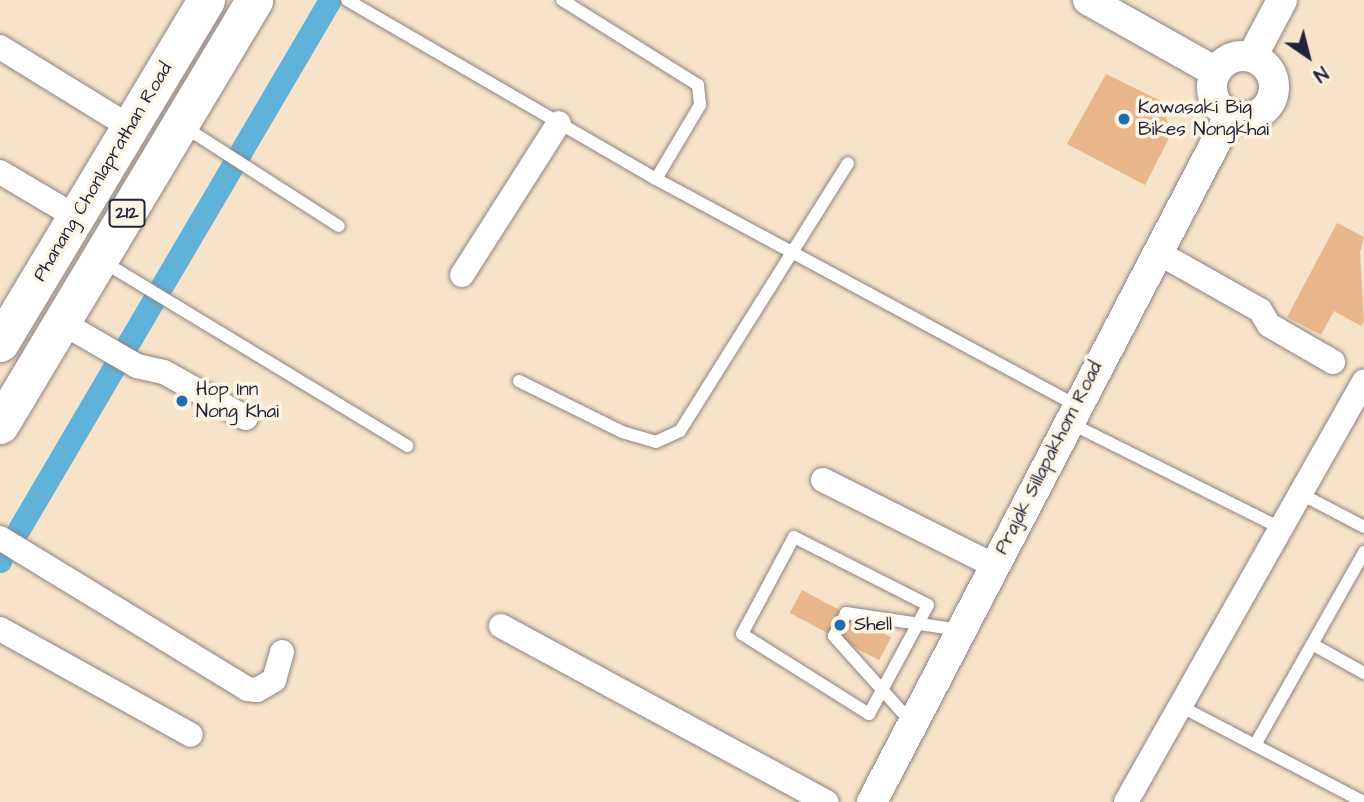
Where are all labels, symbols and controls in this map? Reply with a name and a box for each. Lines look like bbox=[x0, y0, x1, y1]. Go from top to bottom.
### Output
north arrow bbox=[1273, 21, 1343, 91]
street label: Phanang Chonlaprathan Road bbox=[29, 58, 177, 286]
text: N bbox=[1308, 59, 1333, 88]
place label: Kawasaki Big Bikes Nongkhai bbox=[1138, 97, 1269, 141]
marker: Kawasaki Big Bikes Nongkhai bbox=[1116, 111, 1132, 127]
road number: 212 bbox=[108, 198, 146, 228]
street label: Prajak Sillapakhom Road bbox=[990, 358, 1108, 558]
place label: Hop Inn Nong Khai bbox=[196, 379, 279, 423]
marker: Hop Inn Nong Khai bbox=[174, 393, 190, 409]
place label: Shell bbox=[854, 614, 892, 636]
marker: Shell bbox=[832, 617, 848, 633]

